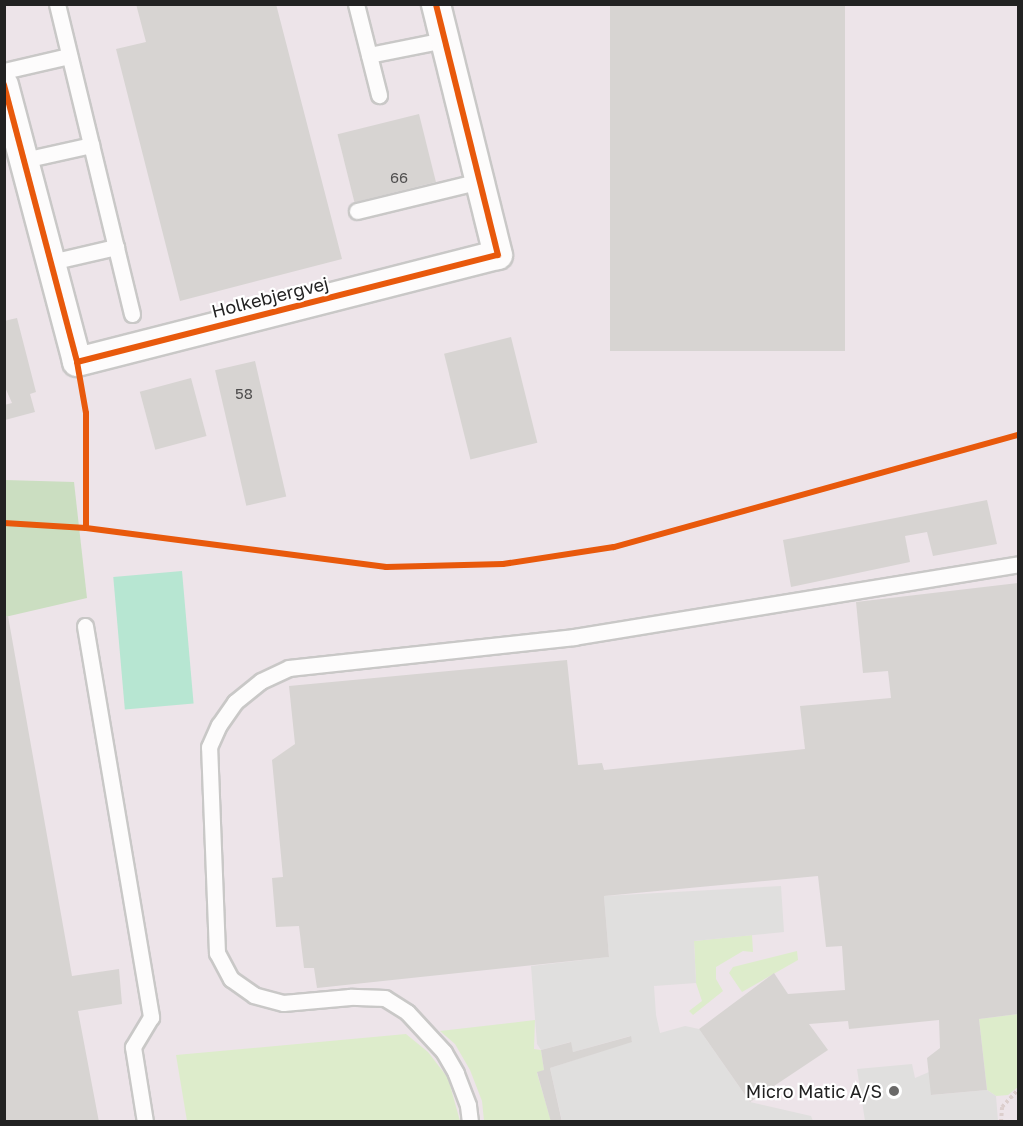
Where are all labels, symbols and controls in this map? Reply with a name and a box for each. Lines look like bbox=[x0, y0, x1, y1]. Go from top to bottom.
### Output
house number: 66 bbox=[390, 169, 408, 187]
street label: Holkebjergvej bbox=[209, 272, 331, 322]
house number: 58 bbox=[235, 385, 253, 403]
place label: Micro Matic A/S bbox=[746, 1080, 882, 1102]
marker: Micro Matic A/S bbox=[887, 1084, 901, 1098]

